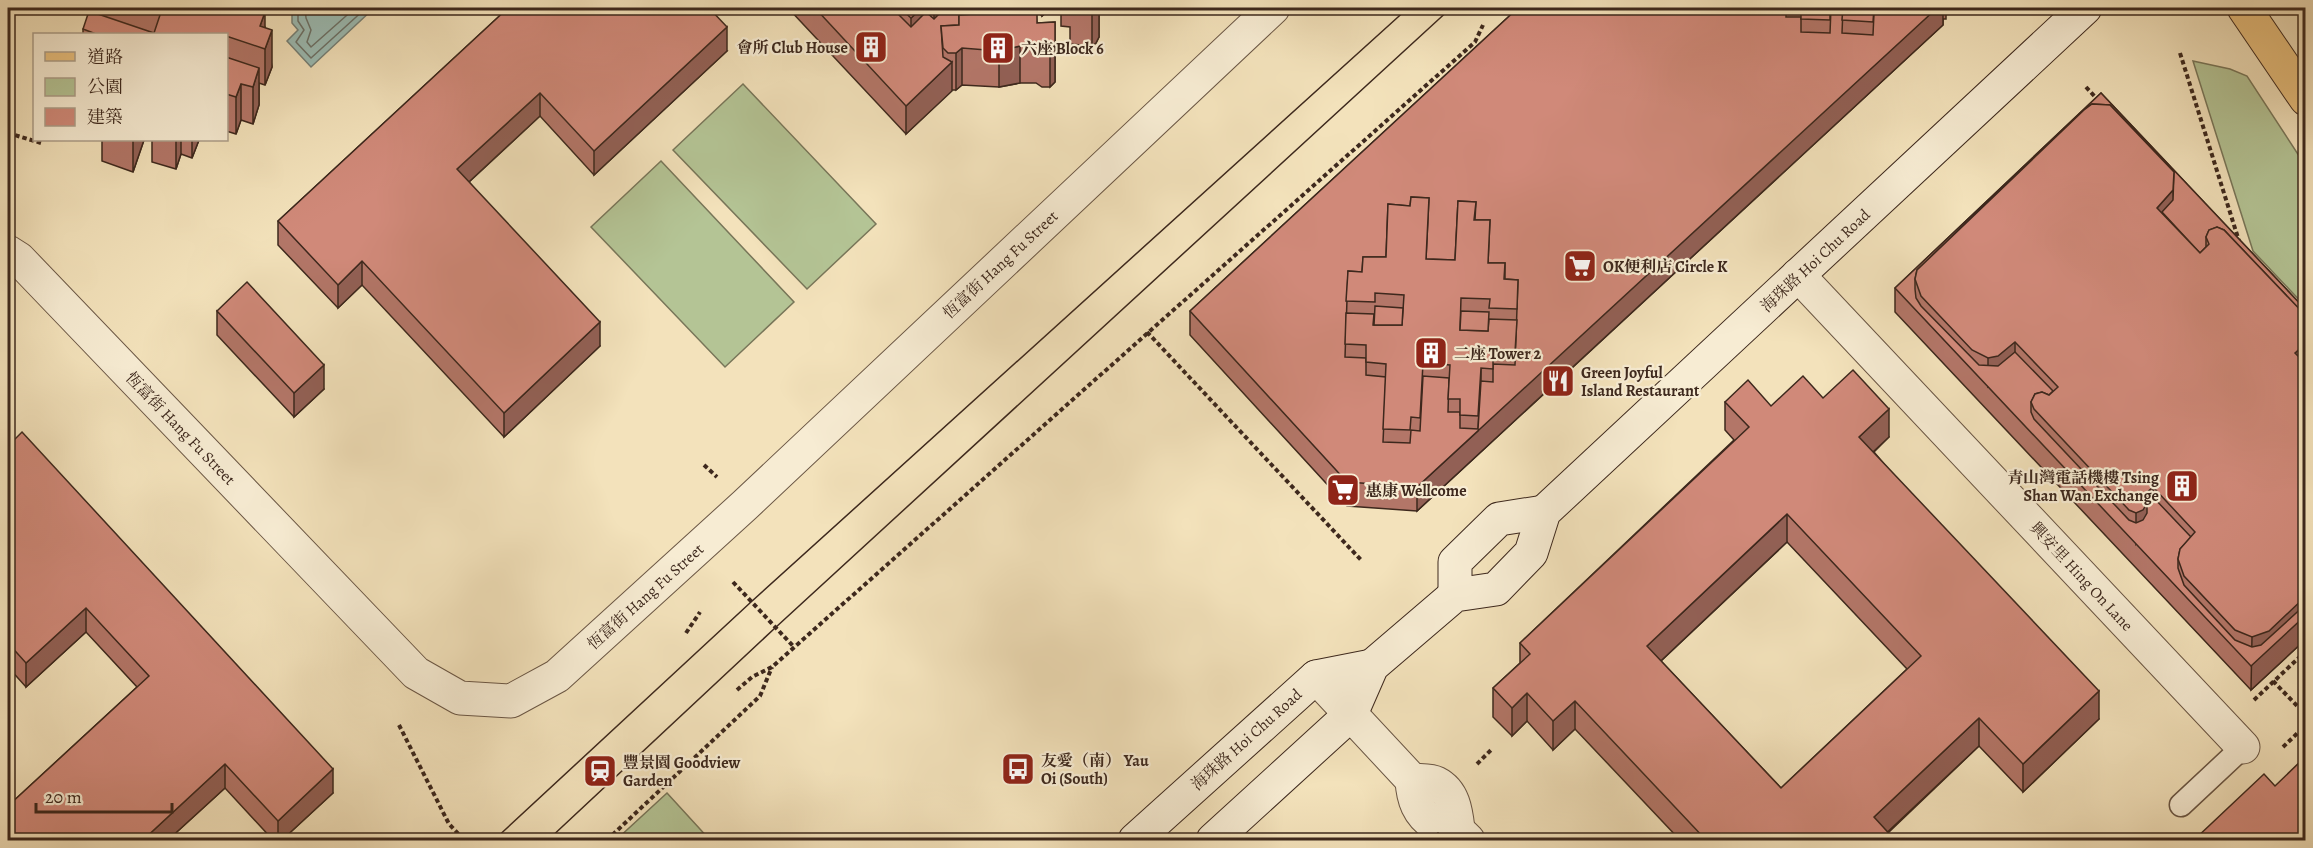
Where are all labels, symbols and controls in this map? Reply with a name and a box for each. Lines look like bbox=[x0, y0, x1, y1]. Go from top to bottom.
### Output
building icon: 會所 Club House bbox=[853, 29, 889, 65]
building icon: 六座 Block 6 bbox=[980, 30, 1016, 66]
legend bbox=[33, 33, 228, 141]
place label: 會所 Club House bbox=[737, 37, 848, 59]
place label: 六座 Block 6 bbox=[1021, 38, 1104, 60]
text: 道路 bbox=[87, 45, 123, 69]
text: 公園 bbox=[87, 75, 123, 99]
text: 建築 bbox=[87, 105, 123, 129]
street label: 海珠路 Hoi Chu Road bbox=[1756, 204, 1875, 317]
street label: 恆富街 Hang Fu Street bbox=[938, 206, 1063, 324]
supermarket icon: OK便利店 Circle K bbox=[1562, 248, 1598, 284]
place label: OK便利店 Circle K bbox=[1603, 256, 1728, 278]
building icon: 二座 Tower 2 bbox=[1413, 335, 1449, 371]
place label: 二座 Tower 2 bbox=[1454, 343, 1541, 365]
place label: Green Joyful Island Restaurant bbox=[1581, 362, 1700, 402]
restaurant icon: Green Joyful Island Restaurant bbox=[1540, 363, 1576, 399]
street label: 恆富街 Hang Fu Street bbox=[120, 367, 240, 490]
place label: 青山灣電話機樓 Tsing Shan Wan Exchange bbox=[2007, 467, 2160, 507]
building icon: 青山灣電話機樓 Tsing Shan Wan Exchange bbox=[2164, 468, 2200, 504]
supermarket icon: 惠康 Wellcome bbox=[1325, 472, 1361, 508]
place label: 惠康 Wellcome bbox=[1366, 480, 1467, 502]
street label: 興安里 Hing On Lane bbox=[2025, 517, 2138, 636]
street label: 恆富街 Hang Fu Street bbox=[583, 538, 709, 655]
street label: 海珠路 Hoi Chu Road bbox=[1186, 684, 1307, 796]
place label: 友愛（南） Yau Oi (South) bbox=[1041, 750, 1149, 790]
bus stop icon: 友愛（南） Yau Oi (South) bbox=[1000, 751, 1036, 787]
place label: 豐景園 Goodview Garden bbox=[623, 752, 741, 792]
station icon: 豐景園 Goodview Garden bbox=[582, 753, 618, 789]
scale bar bbox=[36, 776, 172, 814]
text: 20 m bbox=[45, 785, 82, 809]

